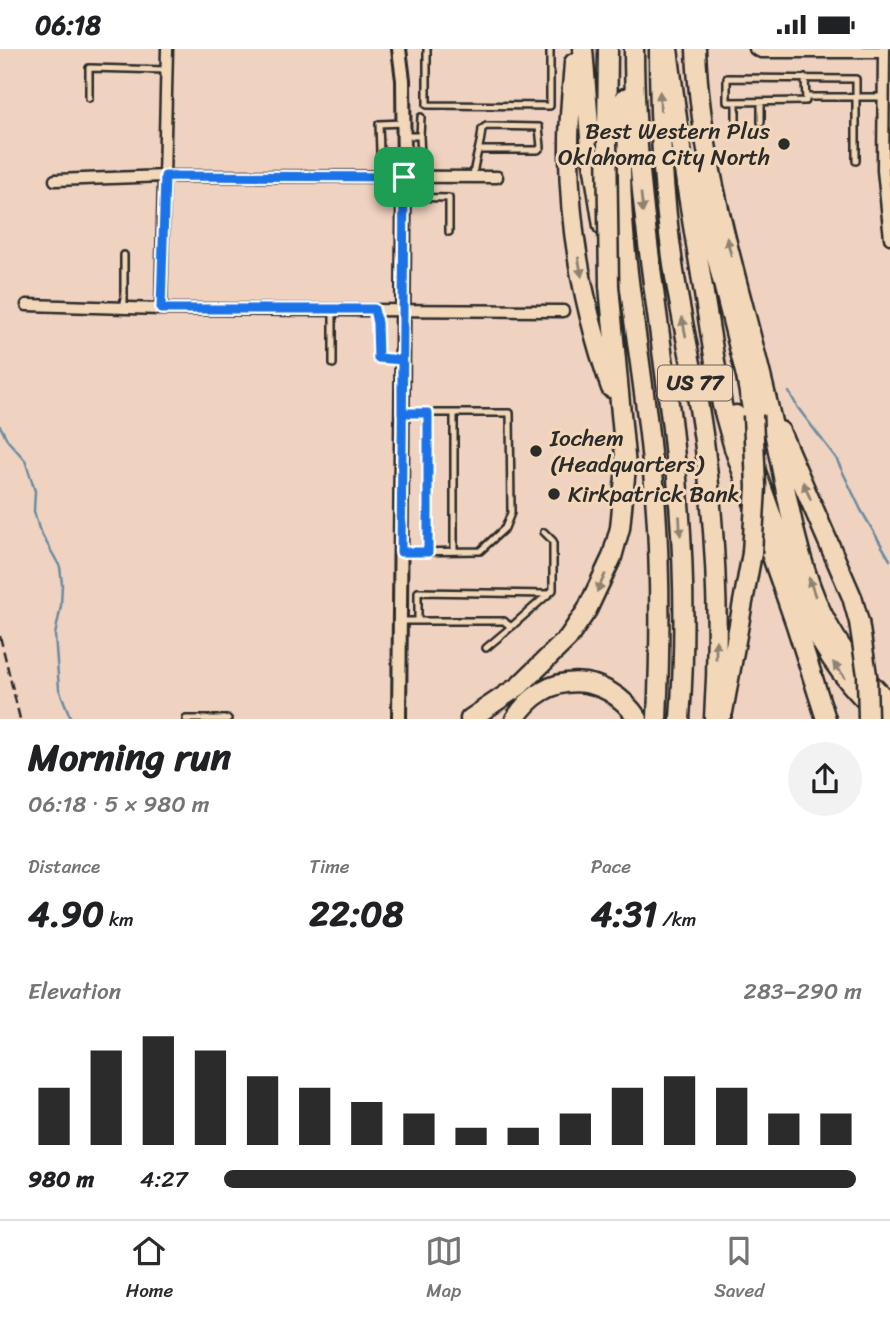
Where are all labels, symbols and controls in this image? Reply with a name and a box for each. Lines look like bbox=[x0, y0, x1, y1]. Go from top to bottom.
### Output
text: 06:18 bbox=[35, 2, 101, 48]
one-way arrow bbox=[654, 90, 665, 112]
place label: Best Western Plus Oklahoma City North bbox=[558, 111, 770, 178]
marker: Best Western Plus Oklahoma City North bbox=[776, 136, 792, 152]
pin bbox=[374, 147, 434, 207]
icon: arrive bbox=[385, 158, 423, 196]
one-way arrow bbox=[637, 192, 648, 214]
one-way arrow bbox=[724, 236, 735, 258]
one-way arrow bbox=[575, 256, 586, 278]
one-way arrow bbox=[679, 316, 690, 338]
road number: US 77 bbox=[658, 365, 732, 401]
place label: Iochem (Headquarters) bbox=[549, 418, 705, 485]
marker: Iochem (Headquarters) bbox=[528, 443, 544, 459]
place label: Kirkpatrick Bank bbox=[568, 474, 740, 515]
one-way arrow bbox=[801, 480, 812, 501]
marker: Kirkpatrick Bank bbox=[546, 486, 562, 502]
one-way arrow bbox=[675, 515, 686, 537]
one-way arrow bbox=[595, 573, 607, 593]
one-way arrow bbox=[806, 576, 817, 597]
one-way arrow bbox=[710, 639, 722, 661]
one-way arrow bbox=[832, 660, 846, 679]
text: Morning run bbox=[28, 724, 231, 791]
button: share bbox=[788, 742, 862, 816]
text: 06:18 · 5 × 980 m bbox=[28, 784, 209, 825]
text: Distance bbox=[28, 850, 100, 883]
text: Time bbox=[309, 850, 350, 883]
text: Pace bbox=[591, 850, 631, 883]
text: 4.90 bbox=[28, 883, 104, 945]
text: 22:08 bbox=[309, 883, 404, 945]
text: 4:31 bbox=[591, 883, 657, 945]
text: km bbox=[104, 903, 134, 936]
text: /km bbox=[657, 903, 696, 936]
text: Elevation bbox=[28, 971, 121, 1012]
text: 283–290 m bbox=[744, 971, 862, 1012]
text: 980 m bbox=[28, 1159, 94, 1200]
text: 4:27 bbox=[140, 1159, 188, 1200]
tab: Home bbox=[126, 1232, 173, 1307]
tab: Map bbox=[425, 1232, 463, 1307]
tab: Saved bbox=[714, 1232, 764, 1307]

